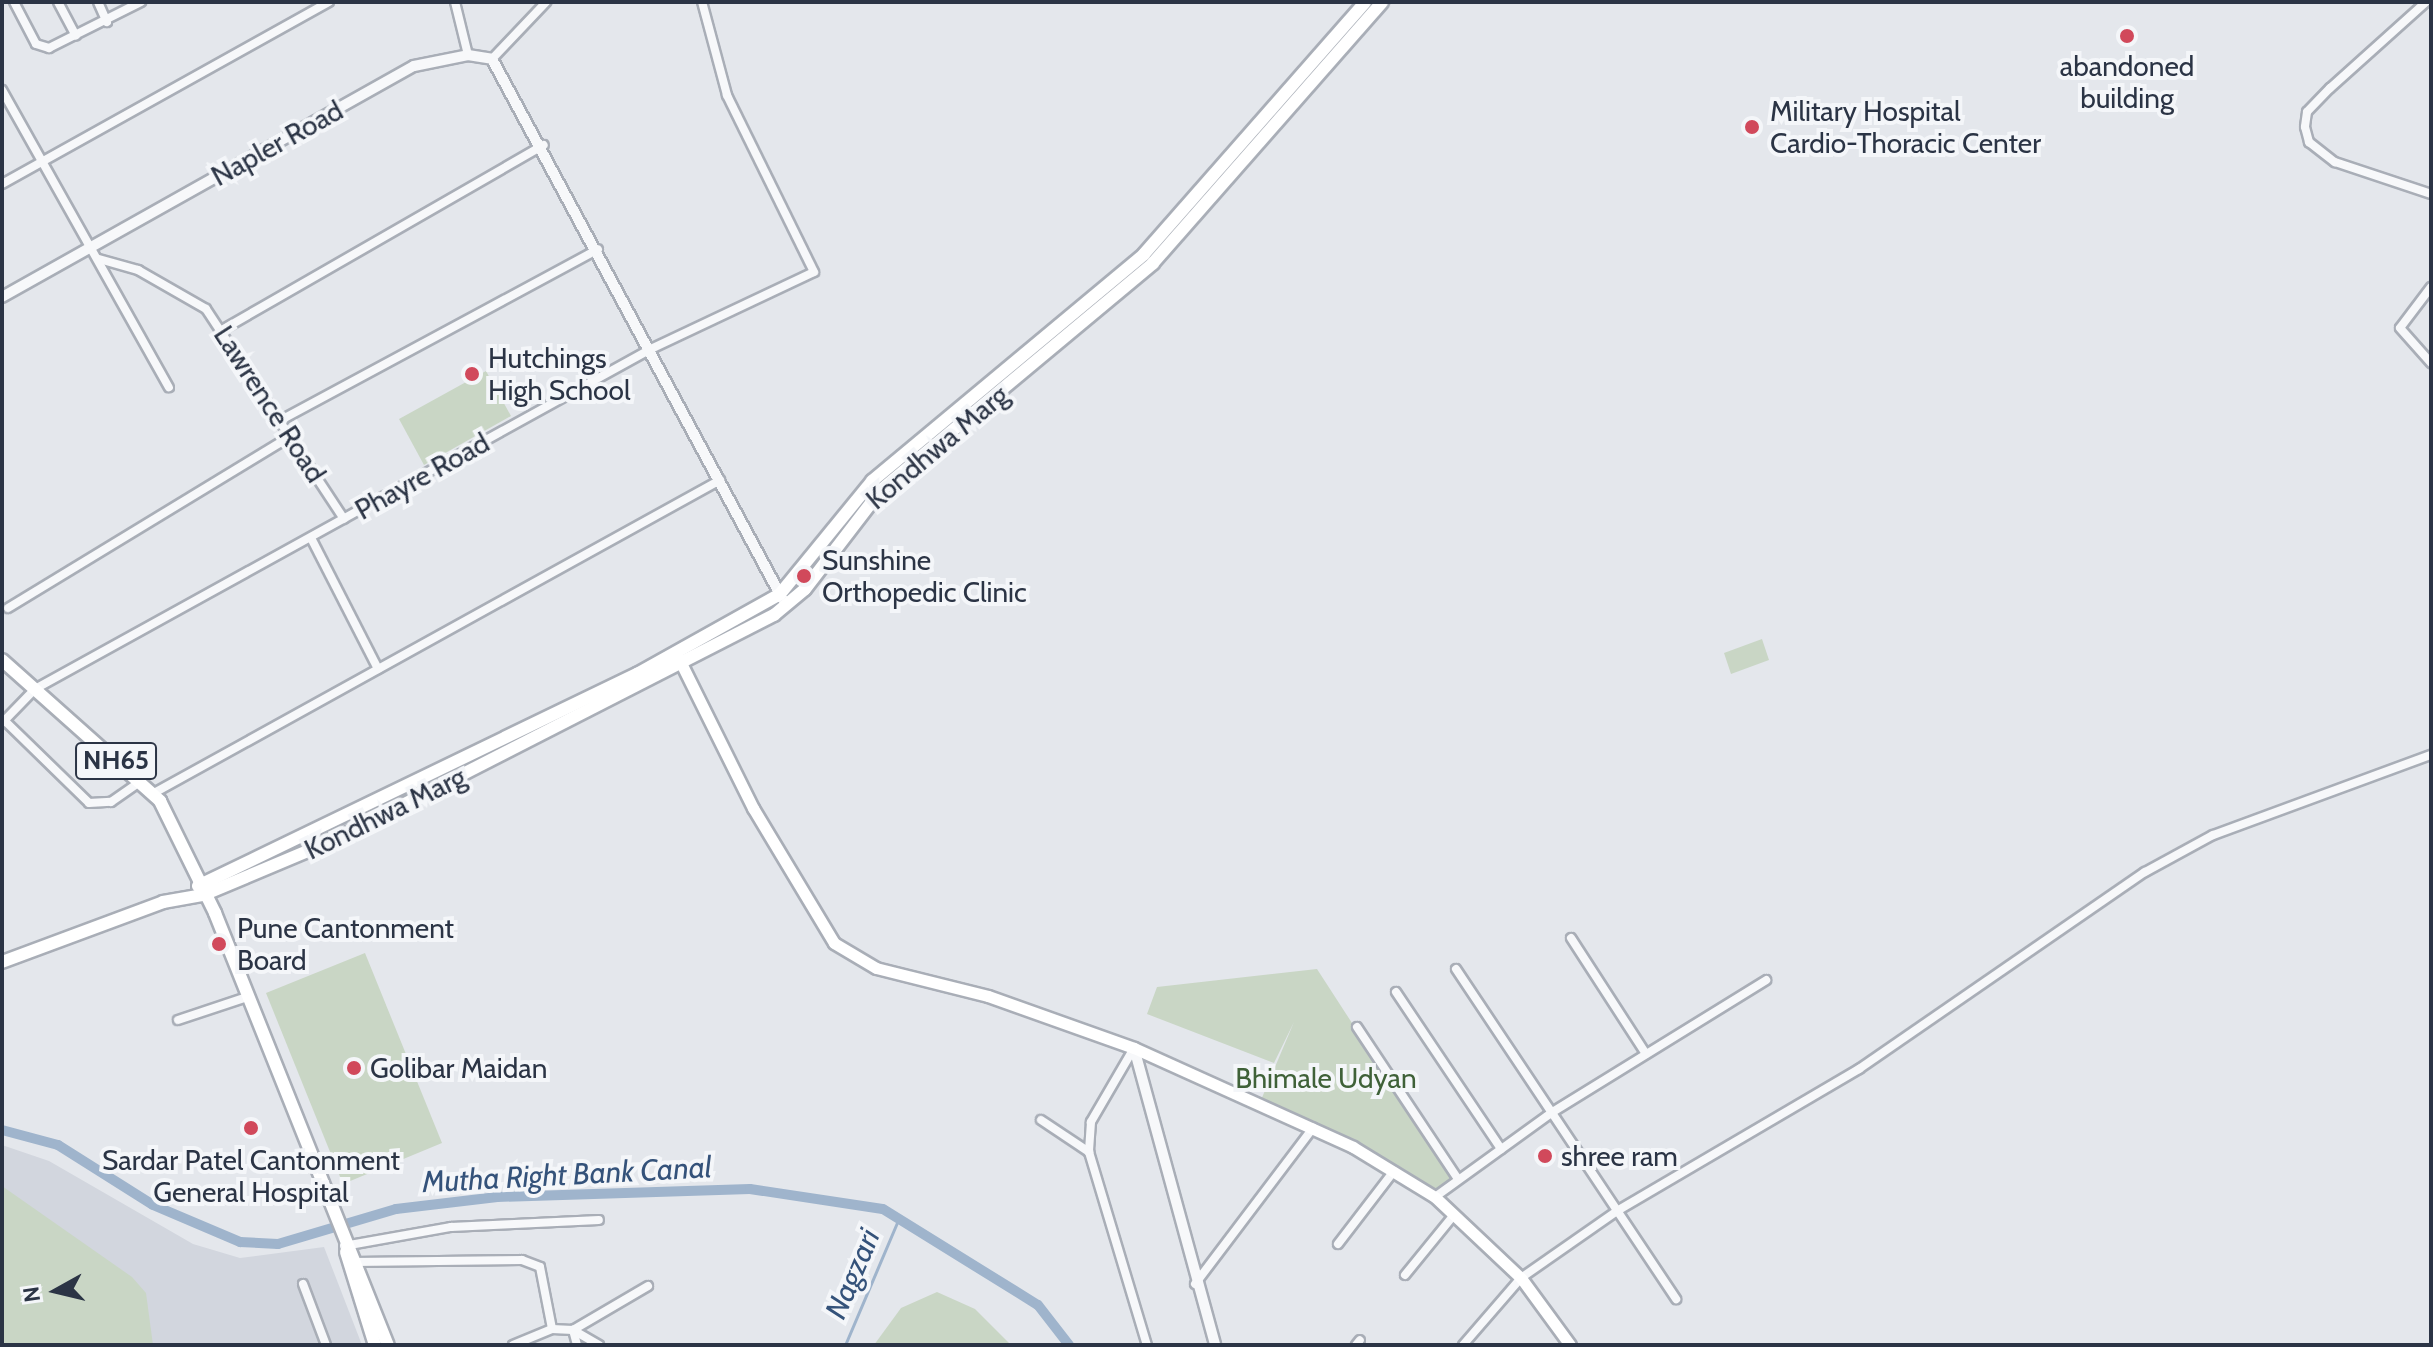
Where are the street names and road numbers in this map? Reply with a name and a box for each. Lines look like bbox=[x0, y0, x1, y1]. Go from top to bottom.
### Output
street label: Napler Road bbox=[205, 93, 349, 193]
street label: Lawrence Road bbox=[207, 319, 333, 489]
street label: Kondhwa Marg bbox=[859, 378, 1015, 516]
street label: Phayre Road bbox=[349, 425, 495, 527]
road number: NH65 bbox=[74, 739, 158, 783]
street label: Kondhwa Marg bbox=[299, 760, 471, 866]

